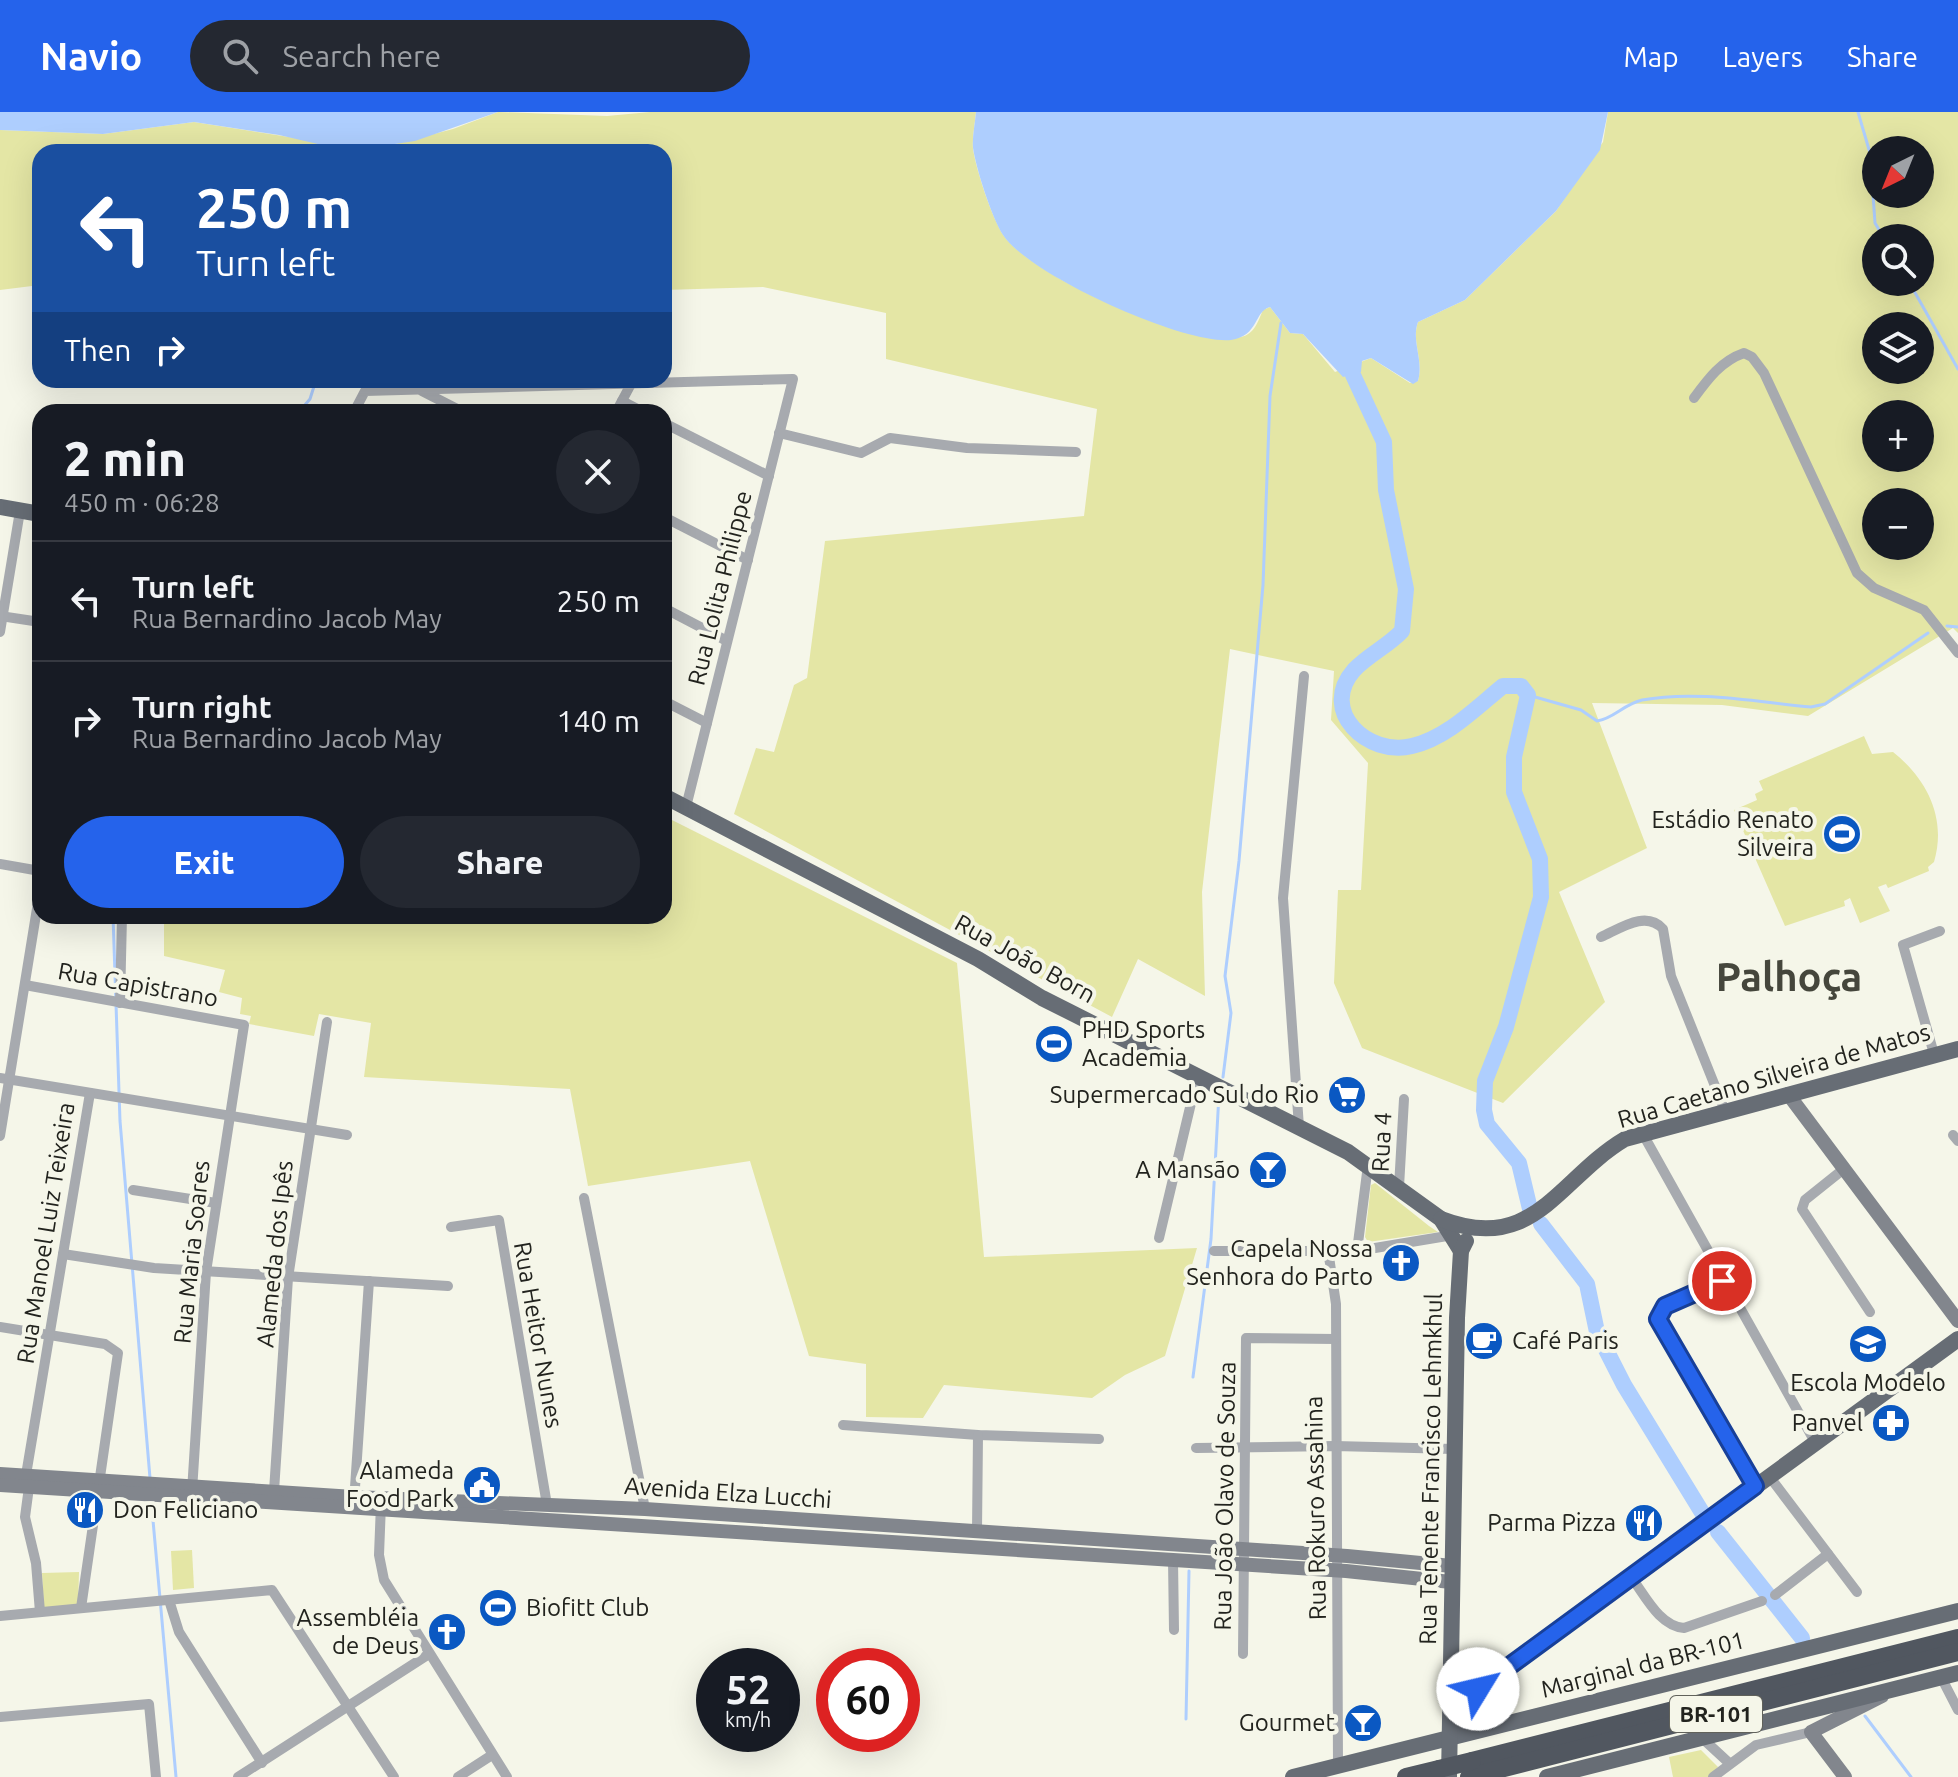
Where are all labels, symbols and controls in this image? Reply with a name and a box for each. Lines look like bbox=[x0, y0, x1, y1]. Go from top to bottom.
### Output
search box bbox=[190, 20, 750, 92]
icon: search bbox=[218, 34, 262, 78]
text: Navio bbox=[40, 35, 142, 77]
text: Search here bbox=[282, 39, 441, 73]
text: Map bbox=[1623, 41, 1679, 72]
text: Layers bbox=[1723, 41, 1803, 72]
text: Share bbox=[1847, 41, 1918, 72]
north arrow bbox=[1862, 136, 1934, 208]
map controls bbox=[1862, 136, 1934, 560]
icon: left bbox=[64, 176, 168, 280]
text: 250 m bbox=[196, 176, 352, 239]
button: search bbox=[1862, 224, 1934, 296]
text: Turn left bbox=[196, 242, 335, 283]
button: layers bbox=[1862, 312, 1934, 384]
icon: right bbox=[148, 328, 192, 372]
text: Then bbox=[64, 333, 132, 367]
button: + bbox=[1862, 400, 1934, 472]
button: close bbox=[556, 430, 640, 514]
text: 2 min bbox=[64, 431, 186, 485]
text: 450 m · 06:28 bbox=[64, 488, 220, 517]
street label: Rua Lolita Philippe bbox=[682, 488, 757, 688]
button: − bbox=[1862, 488, 1934, 560]
text: Turn left bbox=[132, 570, 254, 604]
icon: left bbox=[64, 579, 108, 623]
text: 250 m bbox=[556, 584, 640, 618]
text: Rua Bernardino Jacob May bbox=[132, 604, 442, 633]
text: Turn right bbox=[132, 690, 272, 724]
icon: right bbox=[64, 699, 108, 743]
text: 140 m bbox=[556, 704, 640, 738]
text: Rua Bernardino Jacob May bbox=[132, 724, 442, 753]
place label: Estádio Renato Silveira bbox=[1651, 806, 1814, 861]
sports icon: Estádio Renato Silveira bbox=[1821, 813, 1863, 855]
button: Exit bbox=[64, 816, 344, 908]
button: Share bbox=[360, 816, 640, 908]
street label: Rua João Born bbox=[950, 909, 1100, 1008]
district label: Palhoça bbox=[1716, 954, 1862, 1000]
street label: Rua Capistrano bbox=[56, 957, 220, 1012]
place label: PHD Sports Academia bbox=[1082, 1016, 1205, 1071]
street label: Rua Caetano Silveira de Matos bbox=[1614, 1018, 1933, 1133]
sports icon: PHD Sports Academia bbox=[1033, 1023, 1075, 1065]
supermarket icon: Supermercado Sul do Rio bbox=[1326, 1074, 1368, 1116]
place label: Supermercado Sul do Rio bbox=[1050, 1081, 1319, 1108]
street label: Rua Manoel Luiz Teixeira bbox=[11, 1100, 80, 1366]
street label: Rua 4 bbox=[1366, 1111, 1397, 1173]
bar icon: A Mansão bbox=[1247, 1149, 1289, 1191]
place label: A Mansão bbox=[1135, 1156, 1240, 1183]
street label: Rua Maria Soares bbox=[168, 1159, 215, 1345]
street label: Alameda dos Ipês bbox=[251, 1159, 298, 1349]
place label: Capela Nossa Senhora do Parto bbox=[1186, 1235, 1373, 1290]
street label: Rua Heitor Nunes bbox=[509, 1240, 568, 1430]
church icon: Capela Nossa Senhora do Parto bbox=[1380, 1242, 1422, 1284]
pin bbox=[1688, 1247, 1756, 1315]
icon: arrive bbox=[1700, 1259, 1744, 1303]
street label: Rua Tenente Francisco Lehmkhul bbox=[1414, 1293, 1447, 1645]
cafe icon: Café Paris bbox=[1463, 1320, 1505, 1362]
school or university icon: Escola Modelo bbox=[1847, 1323, 1889, 1365]
place label: Café Paris bbox=[1512, 1327, 1619, 1354]
street label: Rua João Olavo de Souza bbox=[1209, 1361, 1240, 1631]
place label: Escola Modelo bbox=[1790, 1369, 1946, 1396]
street label: Rua Rokuro Assahina bbox=[1300, 1396, 1331, 1620]
pharmacy icon: Panvel bbox=[1870, 1402, 1912, 1444]
place label: Panvel bbox=[1792, 1409, 1863, 1436]
place label: Alameda Food Park bbox=[346, 1457, 454, 1512]
public building icon: Alameda Food Park bbox=[461, 1464, 503, 1506]
street label: Avenida Elza Lucchi bbox=[623, 1472, 833, 1513]
restaurant icon: Don Feliciano bbox=[64, 1489, 106, 1531]
place label: Don Feliciano bbox=[113, 1496, 258, 1523]
restaurant icon: Parma Pizza bbox=[1623, 1502, 1665, 1544]
place label: Parma Pizza bbox=[1487, 1509, 1616, 1536]
sports icon: Biofitt Club bbox=[477, 1587, 519, 1629]
place label: Biofitt Club bbox=[526, 1594, 649, 1621]
place label: Assembléia de Deus bbox=[297, 1604, 419, 1659]
church icon: Assembléia de Deus bbox=[426, 1611, 468, 1653]
street label: Marginal da BR-101 bbox=[1538, 1626, 1748, 1703]
position arrow bbox=[1436, 1647, 1520, 1731]
speed limit sign: 60 bbox=[816, 1648, 920, 1752]
text: 52 bbox=[725, 1667, 771, 1712]
road number: BR-101 bbox=[1670, 1696, 1762, 1732]
bar icon: Gourmet bbox=[1342, 1702, 1384, 1744]
text: km/h bbox=[725, 1708, 771, 1731]
place label: Gourmet bbox=[1239, 1709, 1336, 1736]

